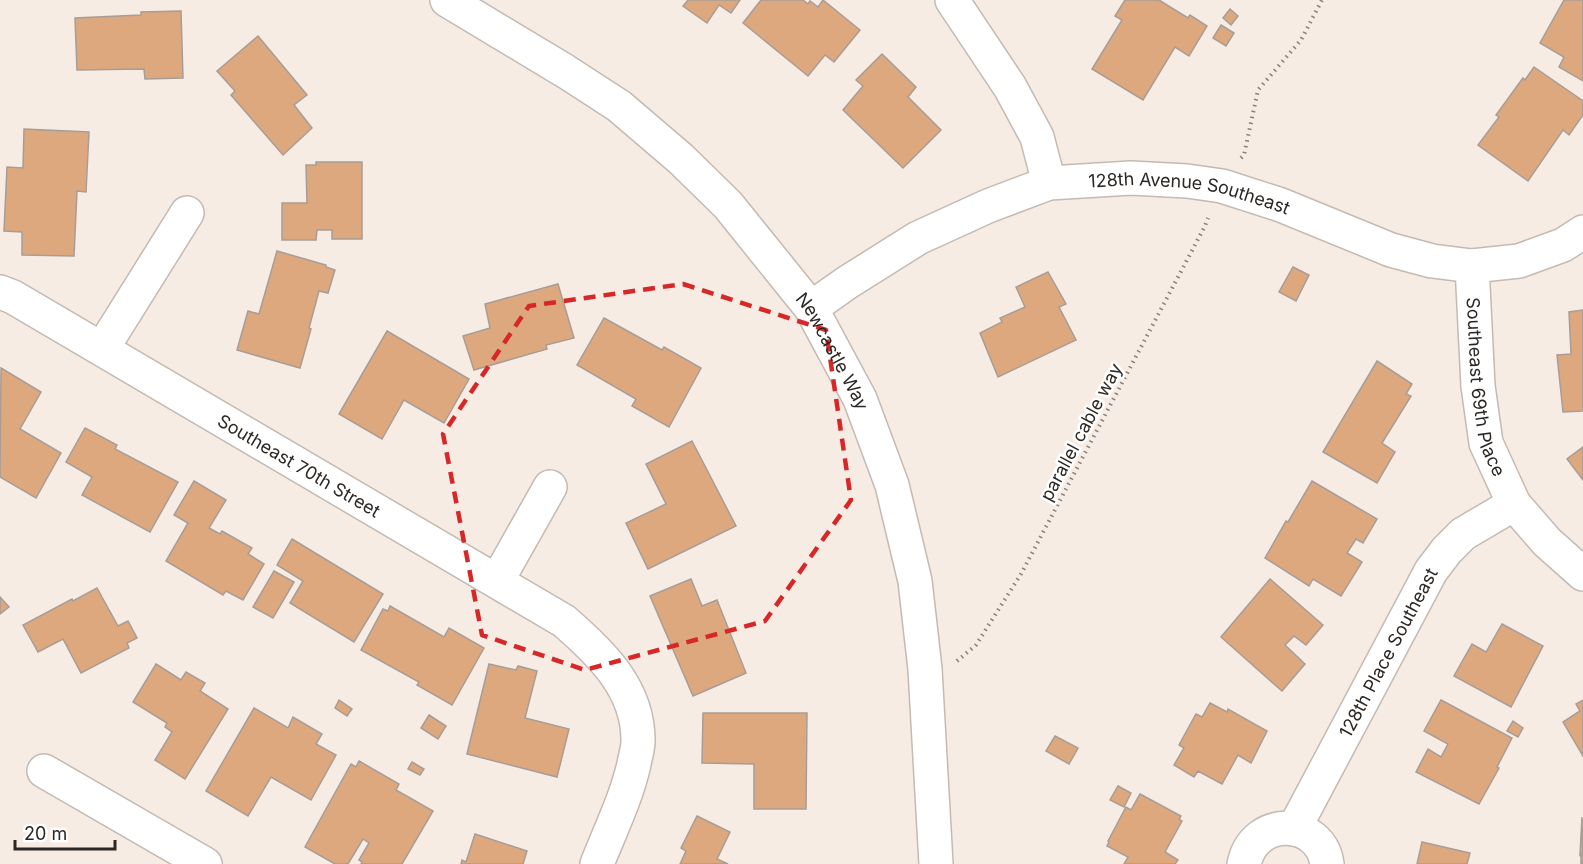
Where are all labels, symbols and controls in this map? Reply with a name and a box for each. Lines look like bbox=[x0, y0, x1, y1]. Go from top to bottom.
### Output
street label: 128th Avenue Southeast bbox=[1088, 167, 1293, 218]
street label: Newcastle Way bbox=[792, 288, 873, 412]
street label: Southeast 69th Place bbox=[1463, 297, 1510, 479]
street label: parallel cable way bbox=[1036, 360, 1126, 504]
street label: Southeast 70th Street bbox=[214, 409, 384, 521]
street label: 128th Place Southeast bbox=[1334, 564, 1441, 741]
scale bar bbox=[15, 813, 116, 851]
text: 20 m bbox=[24, 823, 67, 844]

